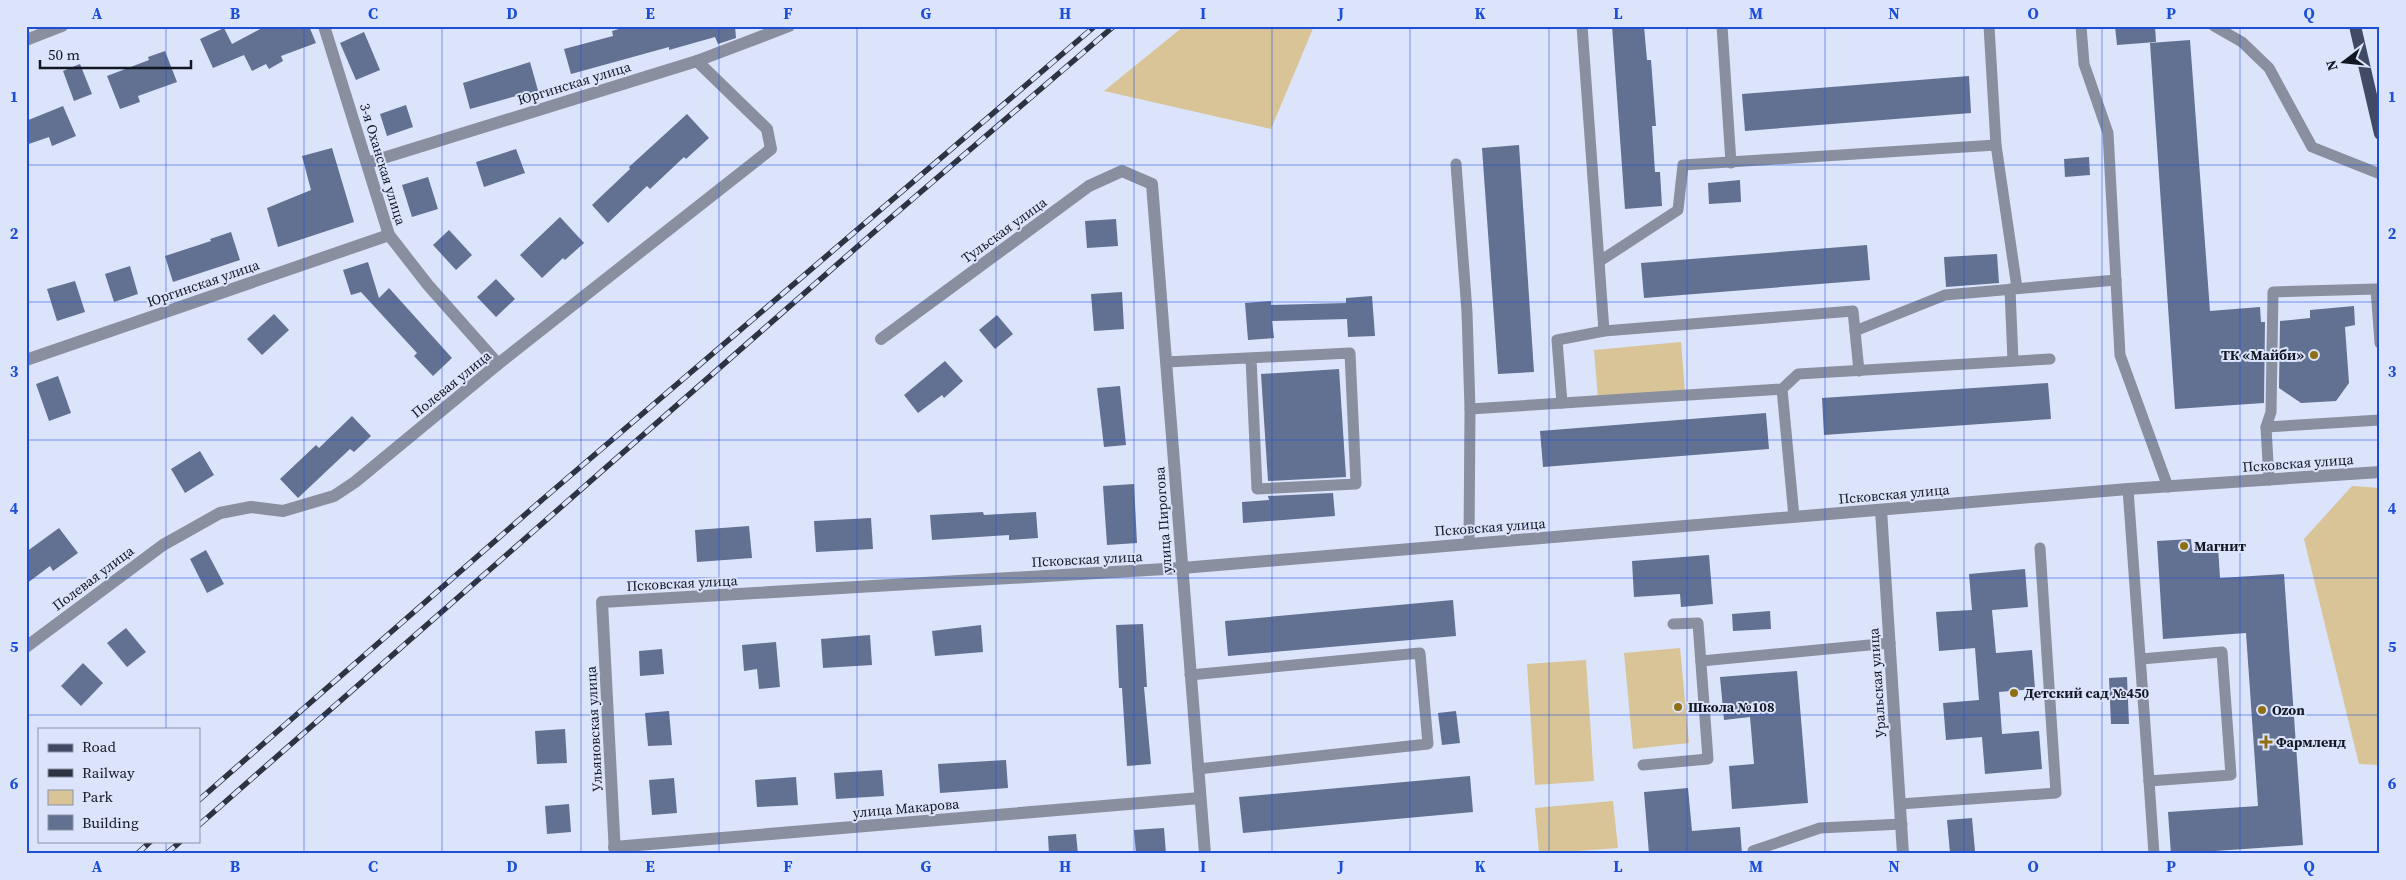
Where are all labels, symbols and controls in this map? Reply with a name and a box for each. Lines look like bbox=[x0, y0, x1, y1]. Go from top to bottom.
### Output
text: A bbox=[92, 2, 103, 24]
text: B bbox=[230, 2, 241, 24]
text: C bbox=[368, 2, 378, 24]
text: D bbox=[506, 2, 518, 24]
text: E bbox=[645, 2, 655, 24]
text: F bbox=[783, 2, 793, 24]
text: G bbox=[921, 2, 932, 24]
text: H bbox=[1059, 2, 1071, 24]
text: I bbox=[1200, 2, 1206, 24]
text: J bbox=[1337, 2, 1344, 24]
text: K bbox=[1474, 2, 1486, 24]
text: L bbox=[1613, 2, 1623, 24]
text: M bbox=[1749, 2, 1763, 24]
text: N bbox=[1888, 2, 1900, 24]
text: O bbox=[2027, 2, 2039, 24]
text: P bbox=[2166, 2, 2176, 24]
text: Q bbox=[2303, 2, 2315, 24]
scale bar bbox=[40, 38, 191, 70]
north arrow bbox=[2318, 38, 2368, 88]
text: 50 m bbox=[48, 44, 80, 65]
street label: Юргинская улица bbox=[515, 56, 634, 110]
text: N bbox=[2320, 58, 2343, 73]
text: 1 bbox=[10, 85, 18, 107]
text: 1 bbox=[2388, 85, 2396, 107]
street label: 3-я Оханская улица bbox=[355, 101, 411, 228]
street label: Тульская улица bbox=[957, 192, 1051, 268]
text: 2 bbox=[10, 222, 19, 244]
text: 2 bbox=[2388, 222, 2397, 244]
street label: Юргинская улица bbox=[144, 254, 263, 312]
street label: Полевая улица bbox=[407, 345, 496, 422]
place label: ТК «Майби» bbox=[2221, 345, 2304, 365]
marker: ТК «Майби» bbox=[2308, 349, 2320, 361]
text: 3 bbox=[10, 360, 19, 382]
text: 3 bbox=[2388, 360, 2397, 382]
street label: Псковская улица bbox=[2242, 449, 2355, 477]
street label: улица Пирогова bbox=[1149, 465, 1177, 574]
street label: Псковская улица bbox=[1838, 479, 1951, 509]
text: 4 bbox=[10, 497, 19, 519]
text: 4 bbox=[2388, 497, 2397, 519]
street label: Псковская улица bbox=[1434, 513, 1547, 541]
place label: Магнит bbox=[2194, 536, 2246, 556]
street label: Полевая улица bbox=[48, 540, 139, 615]
marker: Магнит bbox=[2178, 540, 2190, 552]
street label: Псковская улица bbox=[1031, 546, 1144, 572]
street label: Псковская улица bbox=[626, 570, 739, 596]
street label: Уральская улица bbox=[1863, 626, 1891, 739]
text: 5 bbox=[10, 635, 19, 657]
text: 5 bbox=[2388, 635, 2397, 657]
street label: Ульяновская улица bbox=[581, 665, 607, 792]
place label: Детский сад №450 bbox=[2024, 683, 2150, 703]
marker: Детский сад №450 bbox=[2008, 687, 2020, 699]
place label: Школа №108 bbox=[1688, 697, 1775, 717]
place label: Ozon bbox=[2272, 700, 2305, 720]
marker: Школа №108 bbox=[1672, 701, 1684, 713]
marker: Ozon bbox=[2256, 704, 2268, 716]
legend bbox=[38, 728, 200, 842]
place label: Фармленд bbox=[2276, 732, 2346, 752]
text: Road bbox=[82, 736, 116, 757]
marker: Фармленд bbox=[2260, 736, 2272, 748]
text: Railway bbox=[82, 762, 135, 783]
text: 6 bbox=[10, 772, 19, 794]
text: 6 bbox=[2388, 772, 2397, 794]
text: Park bbox=[82, 786, 114, 807]
street label: улица Макарова bbox=[852, 793, 961, 823]
text: Building bbox=[82, 812, 139, 833]
text: A bbox=[92, 855, 103, 877]
text: B bbox=[230, 855, 241, 877]
text: C bbox=[368, 855, 378, 877]
text: D bbox=[506, 855, 518, 877]
text: E bbox=[645, 855, 655, 877]
text: F bbox=[783, 855, 793, 877]
text: G bbox=[921, 855, 932, 877]
text: H bbox=[1059, 855, 1071, 877]
text: I bbox=[1200, 855, 1206, 877]
text: J bbox=[1337, 855, 1344, 877]
text: K bbox=[1474, 855, 1486, 877]
text: L bbox=[1613, 855, 1623, 877]
text: M bbox=[1749, 855, 1763, 877]
text: N bbox=[1888, 855, 1900, 877]
text: O bbox=[2027, 855, 2039, 877]
text: P bbox=[2166, 855, 2176, 877]
text: Q bbox=[2303, 855, 2315, 877]

